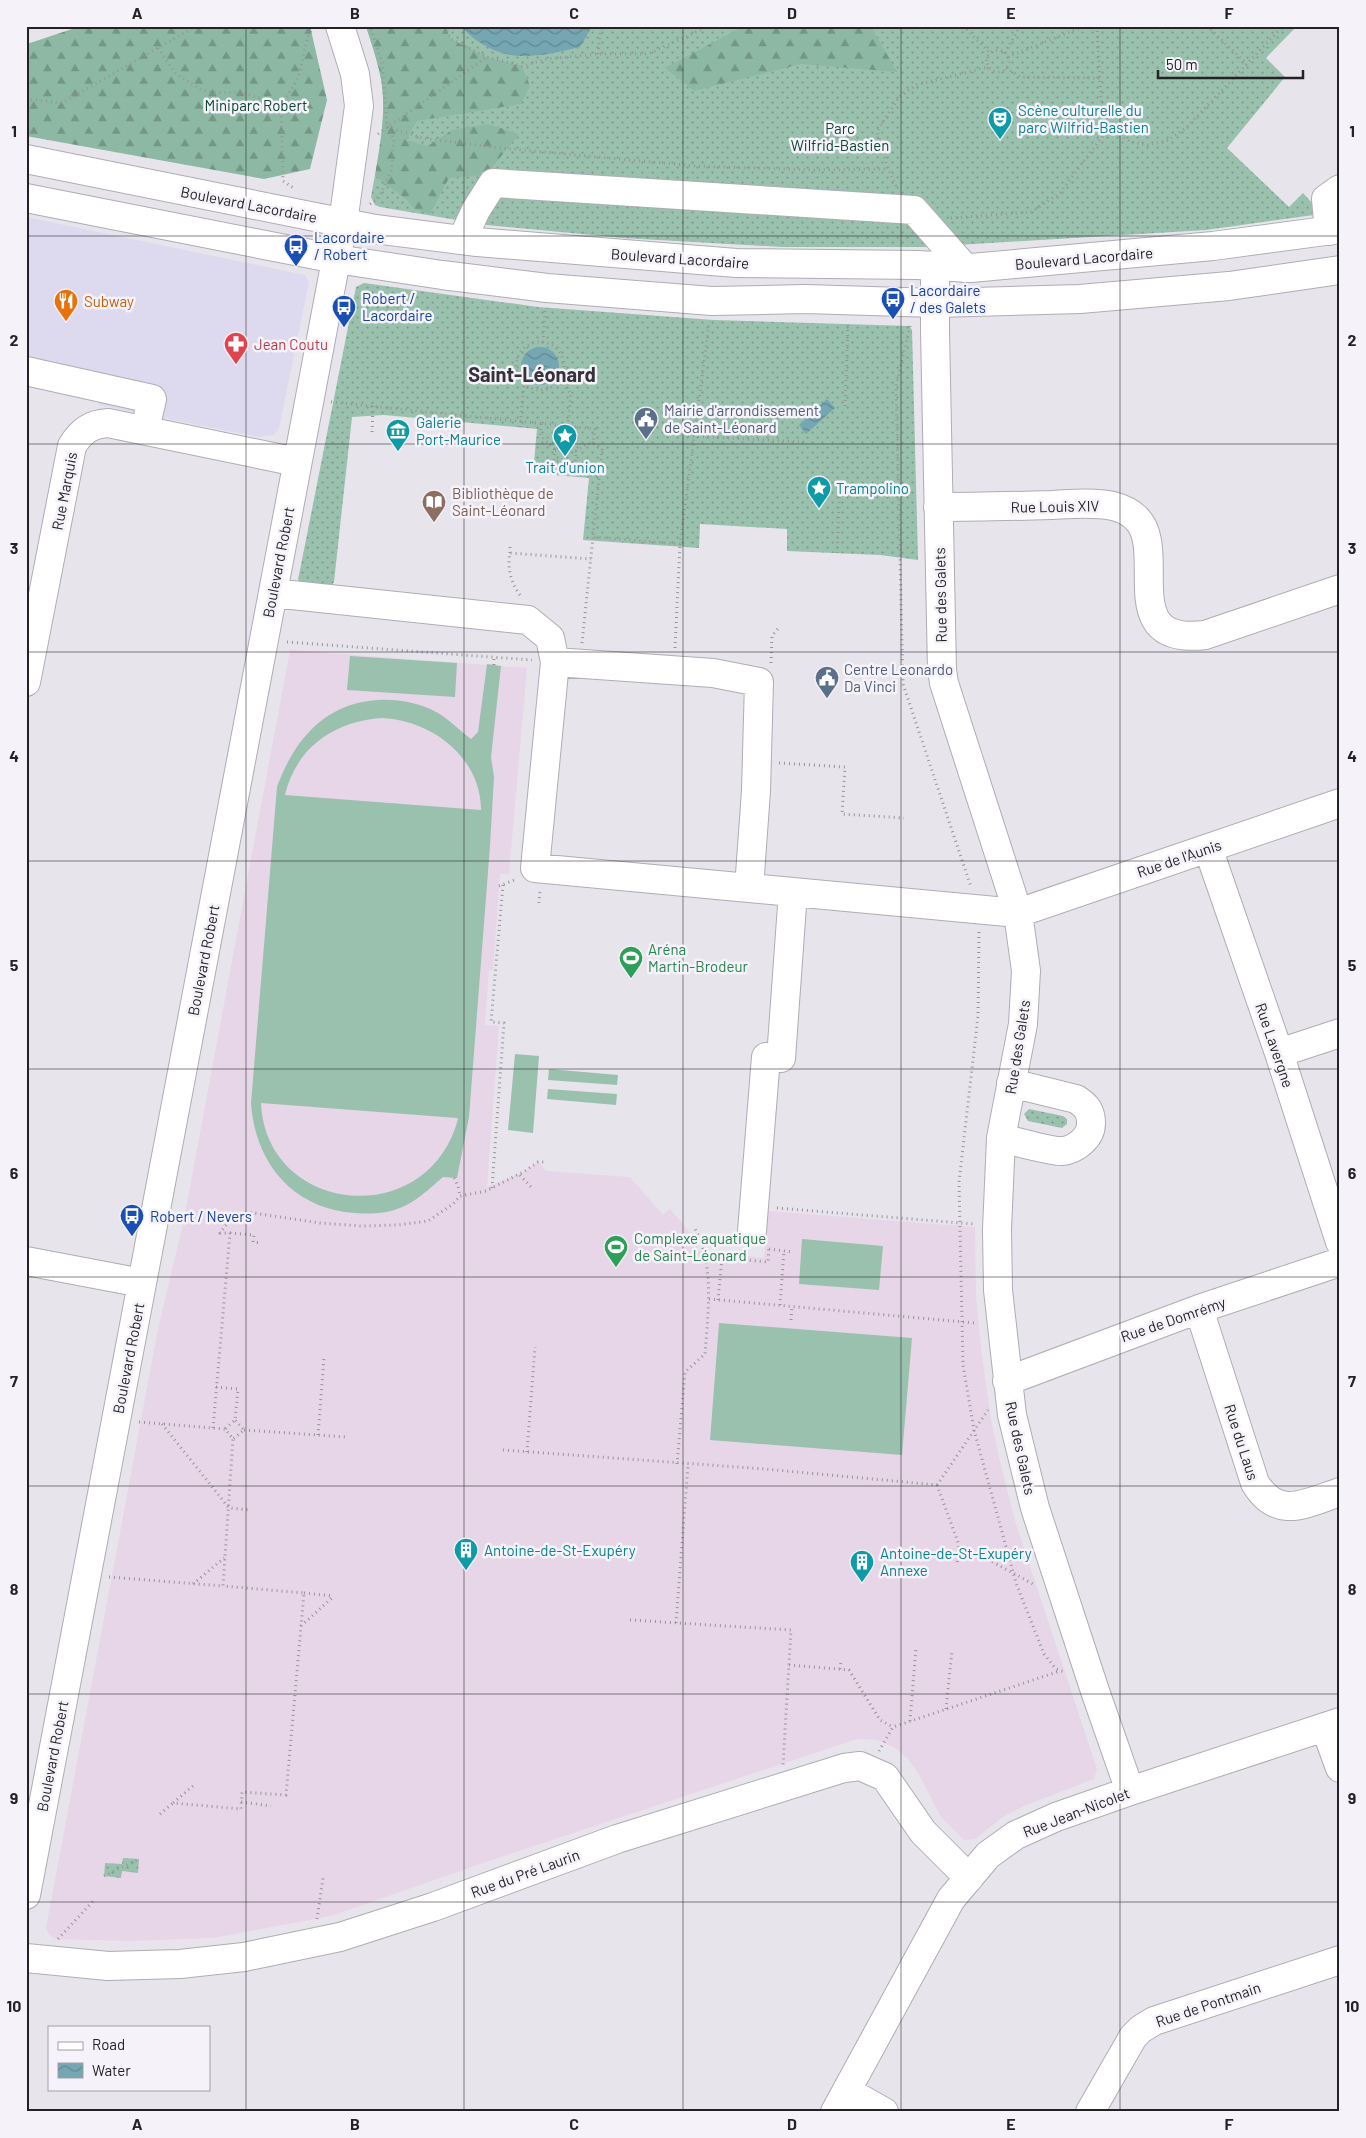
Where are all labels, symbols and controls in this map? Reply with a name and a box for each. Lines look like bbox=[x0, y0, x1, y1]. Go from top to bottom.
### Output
text: A bbox=[132, 3, 143, 22]
text: B bbox=[350, 3, 360, 22]
text: C bbox=[569, 3, 579, 22]
text: D bbox=[787, 3, 797, 22]
text: E bbox=[1006, 3, 1016, 22]
text: F bbox=[1225, 3, 1234, 22]
scale bar bbox=[1158, 48, 1304, 80]
text: 50 m bbox=[1166, 55, 1198, 73]
park label: Miniparc Robert bbox=[204, 96, 308, 114]
place label: Scène culturelle du parc Wilfrid-Bastien bbox=[1018, 101, 1149, 136]
theatre icon: Scène culturelle du parc Wilfrid-Bastien bbox=[987, 106, 1013, 140]
park label: Parc Wilfrid-Bastien bbox=[791, 119, 889, 154]
text: 1 bbox=[11, 121, 17, 140]
text: 1 bbox=[1349, 121, 1355, 140]
street label: Boulevard Lacordaire bbox=[179, 182, 319, 226]
place label: Lacordaire / Robert bbox=[314, 228, 385, 263]
bus stop icon: Lacordaire / Robert bbox=[283, 233, 309, 267]
street label: Boulevard Lacordaire bbox=[1014, 243, 1154, 273]
street label: Boulevard Lacordaire bbox=[610, 244, 750, 272]
place label: Lacordaire / des Galets bbox=[910, 281, 986, 316]
bus stop icon: Lacordaire / des Galets bbox=[880, 286, 906, 320]
restaurant icon: Subway bbox=[53, 288, 79, 322]
place label: Robert / Lacordaire bbox=[362, 289, 433, 324]
place label: Subway bbox=[84, 292, 134, 310]
bus stop icon: Robert / Lacordaire bbox=[331, 294, 357, 328]
text: 2 bbox=[10, 330, 19, 349]
text: 2 bbox=[1348, 330, 1357, 349]
pharmacy icon: Jean Coutu bbox=[223, 331, 249, 365]
place label: Jean Coutu bbox=[254, 335, 328, 353]
district label: Saint-Léonard bbox=[468, 362, 596, 386]
place label: Mairie d'arrondissement de Saint-Léonard bbox=[664, 401, 819, 436]
public building icon: Mairie d'arrondissement de Saint-Léonard bbox=[633, 406, 659, 440]
place label: Galerie Port-Maurice bbox=[416, 413, 501, 448]
museum icon: Galerie Port-Maurice bbox=[385, 418, 411, 452]
place icon: Trait d'union bbox=[552, 423, 578, 457]
street label: Rue Marquis bbox=[48, 450, 80, 532]
place label: Trait d'union bbox=[525, 458, 605, 476]
place icon: Trampolino bbox=[806, 475, 832, 509]
place label: Trampolino bbox=[836, 479, 909, 497]
place label: Bibliothèque de Saint-Léonard bbox=[452, 484, 554, 519]
library icon: Bibliothèque de Saint-Léonard bbox=[421, 489, 447, 523]
street label: Rue Louis XIV bbox=[1011, 496, 1100, 516]
street label: Boulevard Robert bbox=[258, 505, 298, 619]
text: 3 bbox=[10, 538, 18, 557]
text: 3 bbox=[1348, 538, 1356, 557]
street label: Rue des Galets bbox=[930, 547, 950, 643]
place label: Centre Leonardo Da Vinci bbox=[844, 660, 953, 695]
public building icon: Centre Leonardo Da Vinci bbox=[814, 665, 840, 699]
text: 4 bbox=[9, 746, 19, 765]
text: 4 bbox=[1347, 746, 1357, 765]
street label: Rue de l'Aunis bbox=[1134, 835, 1224, 881]
street label: Boulevard Robert bbox=[183, 903, 223, 1017]
place label: Aréna Martin-Brodeur bbox=[648, 940, 748, 975]
sports icon: Aréna Martin-Brodeur bbox=[618, 945, 644, 979]
text: 5 bbox=[10, 955, 19, 974]
text: 5 bbox=[1348, 955, 1357, 974]
street label: Rue des Galets bbox=[1001, 999, 1033, 1095]
street label: Rue Lavergne bbox=[1252, 1000, 1298, 1090]
text: 6 bbox=[10, 1163, 19, 1182]
text: 6 bbox=[1348, 1163, 1357, 1182]
bus stop icon: Robert / Nevers bbox=[119, 1203, 145, 1237]
place label: Robert / Nevers bbox=[150, 1207, 252, 1225]
place label: Complexe aquatique de Saint-Léonard bbox=[634, 1229, 766, 1264]
sports icon: Complexe aquatique de Saint-Léonard bbox=[603, 1234, 629, 1268]
street label: Rue de Domrémy bbox=[1118, 1293, 1228, 1345]
street label: Boulevard Robert bbox=[108, 1301, 148, 1415]
text: 7 bbox=[10, 1371, 18, 1390]
text: 7 bbox=[1348, 1371, 1356, 1390]
street label: Rue des Galets bbox=[1002, 1400, 1040, 1496]
street label: Rue du Laus bbox=[1221, 1402, 1263, 1482]
building icon: Antoine-de-St-Exupéry bbox=[453, 1537, 479, 1571]
place label: Antoine-de-St-Exupéry bbox=[484, 1541, 636, 1559]
place label: Antoine-de-St-Exupéry Annexe bbox=[880, 1544, 1032, 1579]
building icon: Antoine-de-St-Exupéry Annexe bbox=[849, 1549, 875, 1583]
text: 8 bbox=[10, 1579, 19, 1598]
text: 8 bbox=[1348, 1579, 1357, 1598]
street label: Boulevard Robert bbox=[32, 1699, 72, 1813]
street label: Rue Jean-Nicolet bbox=[1020, 1783, 1132, 1841]
text: 9 bbox=[10, 1788, 18, 1807]
text: 9 bbox=[1348, 1788, 1356, 1807]
street label: Rue du Pré Laurin bbox=[468, 1845, 582, 1901]
street label: Rue de Pontmain bbox=[1153, 1978, 1263, 2030]
text: 10 bbox=[7, 1996, 21, 2015]
text: 10 bbox=[1345, 1996, 1359, 2015]
legend bbox=[48, 2026, 210, 2090]
text: Road bbox=[92, 2035, 125, 2053]
text: Water bbox=[92, 2061, 131, 2079]
text: A bbox=[132, 2114, 143, 2133]
text: B bbox=[350, 2114, 360, 2133]
text: C bbox=[569, 2114, 579, 2133]
text: D bbox=[787, 2114, 797, 2133]
text: E bbox=[1006, 2114, 1016, 2133]
text: F bbox=[1225, 2114, 1234, 2133]

